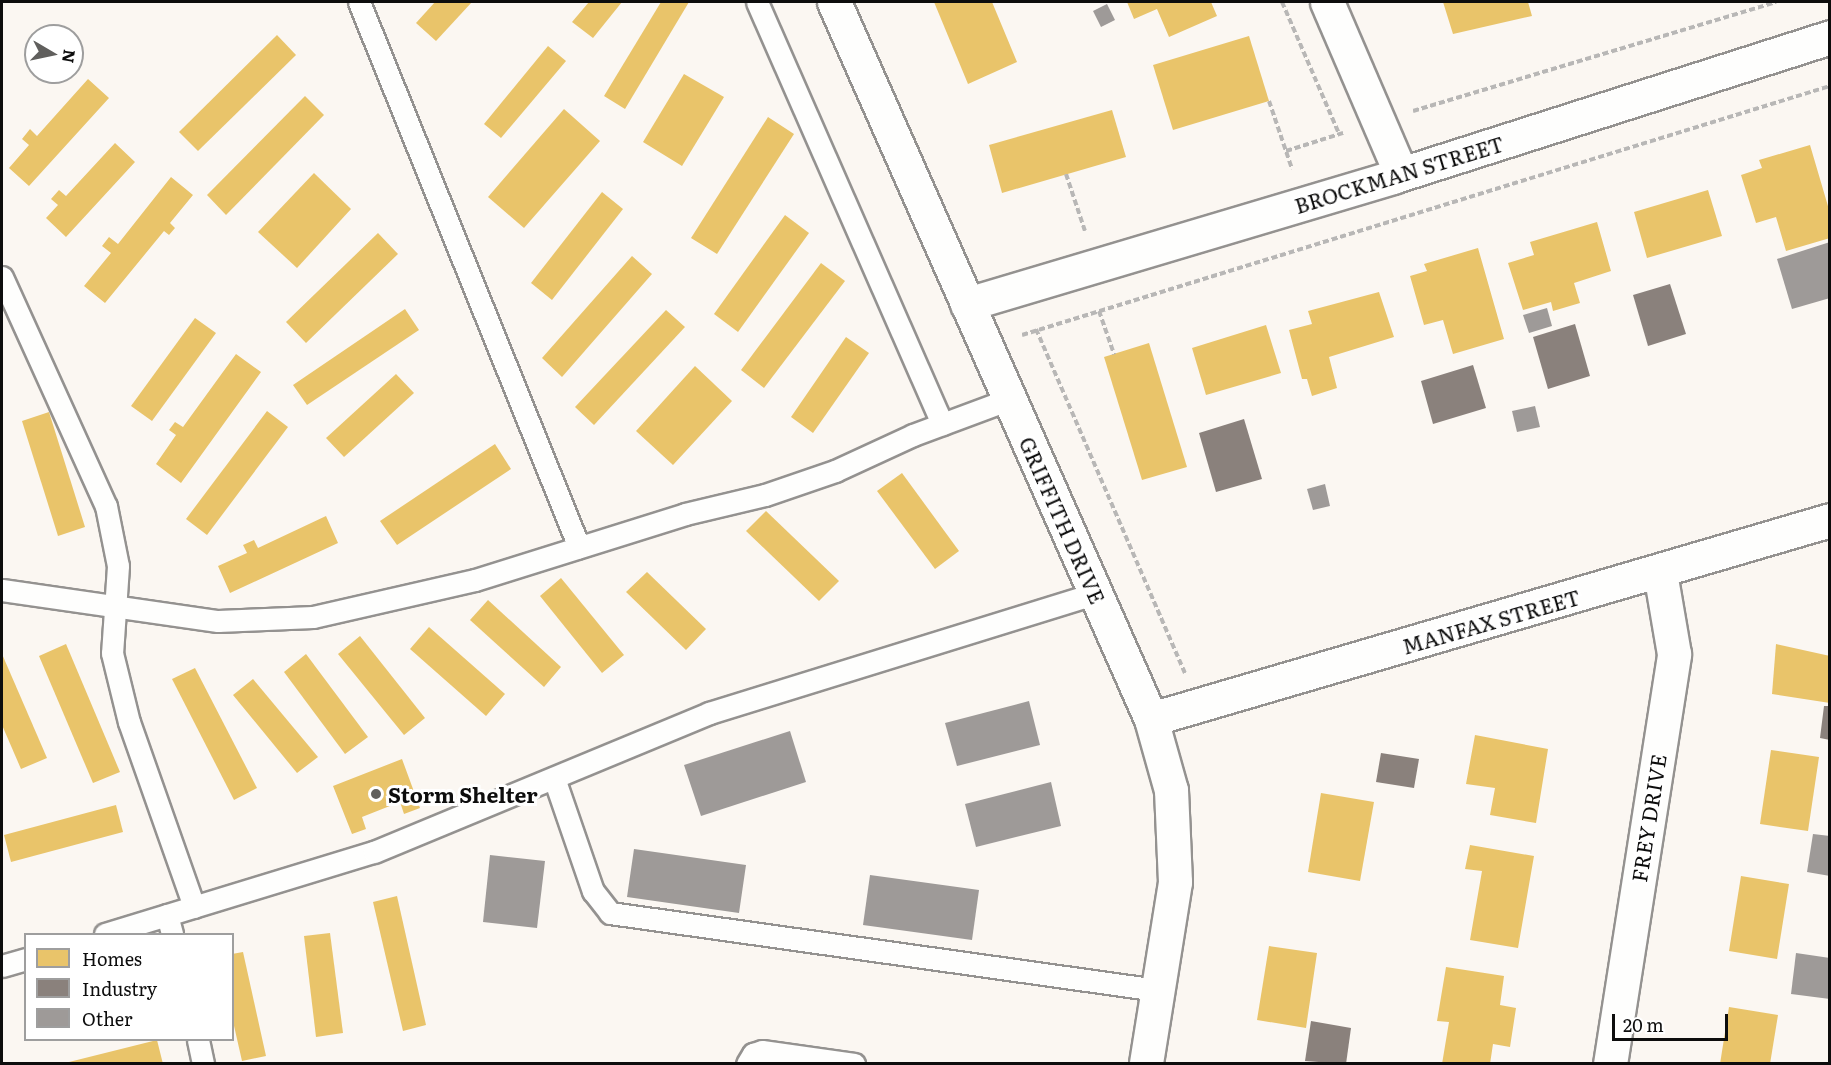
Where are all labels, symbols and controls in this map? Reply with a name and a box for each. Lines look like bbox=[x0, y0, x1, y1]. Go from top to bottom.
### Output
north arrow bbox=[24, 24, 84, 84]
text: N bbox=[57, 48, 83, 65]
street label: BROCKMAN STREET bbox=[1291, 130, 1507, 218]
street label: GRIFFITH DRIVE bbox=[1015, 433, 1111, 607]
street label: MANFAX STREET bbox=[1399, 584, 1583, 658]
street label: FREY DRIVE bbox=[1625, 752, 1671, 884]
place label: Storm Shelter bbox=[388, 781, 538, 807]
marker: Storm Shelter bbox=[369, 787, 383, 801]
legend bbox=[24, 933, 234, 1041]
text: Homes bbox=[82, 945, 142, 972]
text: Industry bbox=[82, 975, 157, 1002]
scale bar bbox=[1615, 1002, 1730, 1040]
text: Other bbox=[82, 1005, 132, 1032]
text: 20 m bbox=[1623, 1011, 1664, 1038]

